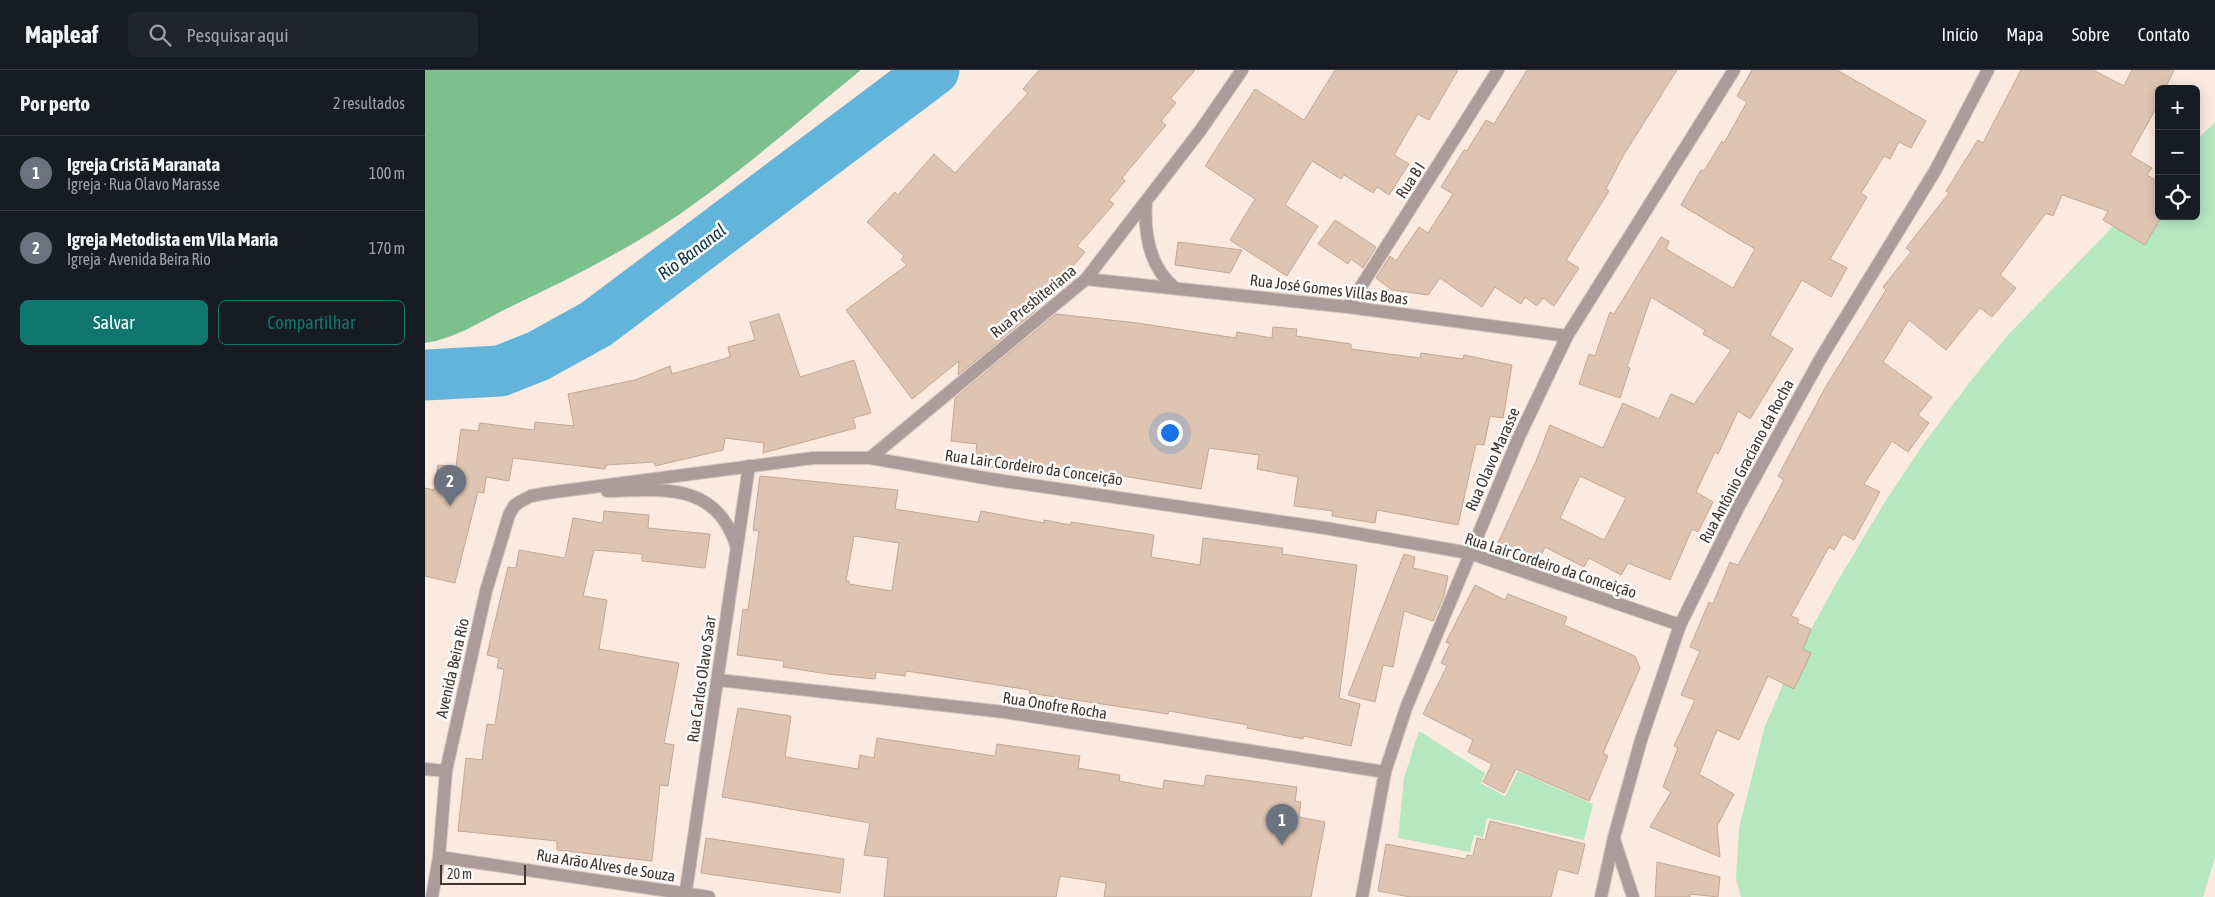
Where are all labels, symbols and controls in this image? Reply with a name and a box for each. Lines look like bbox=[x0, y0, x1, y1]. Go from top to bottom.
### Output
search box bbox=[128, 12, 478, 57]
text: Mapleaf bbox=[25, 21, 98, 48]
icon: search bbox=[146, 21, 174, 49]
text: Pesquisar aqui bbox=[186, 24, 289, 46]
text: Início bbox=[1942, 24, 1978, 45]
text: Mapa bbox=[2006, 24, 2044, 45]
text: Sobre bbox=[2072, 24, 2110, 45]
text: Contato bbox=[2138, 24, 2190, 45]
map controls bbox=[2155, 85, 2200, 220]
button: + bbox=[2155, 85, 2200, 130]
text: Por perto bbox=[20, 91, 90, 115]
text: 2 resultados bbox=[333, 94, 405, 112]
button: − bbox=[2155, 130, 2200, 175]
text: Igreja Cristã Maranata bbox=[67, 153, 220, 175]
street label: Rua B I bbox=[1392, 159, 1428, 201]
text: 1 bbox=[32, 164, 40, 182]
text: 100 m bbox=[369, 164, 405, 182]
text: Igreja · Rua Olavo Marasse bbox=[67, 175, 220, 193]
button: locate bbox=[2155, 175, 2200, 220]
water label: Rio Bananal bbox=[653, 219, 730, 284]
text: Igreja Metodista em Vila Maria bbox=[67, 228, 278, 250]
text: 2 bbox=[32, 239, 40, 257]
text: 170 m bbox=[369, 239, 405, 257]
text: Igreja · Avenida Beira Rio bbox=[67, 250, 211, 268]
street label: Rua Presbiteriana bbox=[987, 261, 1079, 341]
street label: Rua José Gomes Villas Boas bbox=[1249, 270, 1409, 308]
button: Salvar bbox=[20, 300, 208, 345]
button: Compartilhar bbox=[218, 300, 405, 345]
street label: Rua Antônio Graciano da Rocha bbox=[1695, 376, 1797, 546]
street label: Rua Olavo Marasse bbox=[1461, 405, 1523, 513]
your location bbox=[1157, 420, 1183, 446]
street label: Rua Lair Cordeiro da Conceição bbox=[944, 446, 1124, 489]
pin: 2 bbox=[434, 465, 466, 506]
street label: Rua Lair Cordeiro da Conceição bbox=[1463, 529, 1639, 602]
street label: Rua Carlos Olavo Saar bbox=[683, 614, 719, 743]
street label: Avenida Beira Rio bbox=[432, 616, 472, 720]
street label: Rua Onofre Rocha bbox=[1002, 688, 1108, 722]
pin: 1 bbox=[1266, 804, 1298, 845]
street label: Rua Arão Alves de Souza bbox=[535, 845, 677, 885]
scale bar bbox=[440, 862, 526, 885]
text: 20 m bbox=[447, 866, 472, 882]

